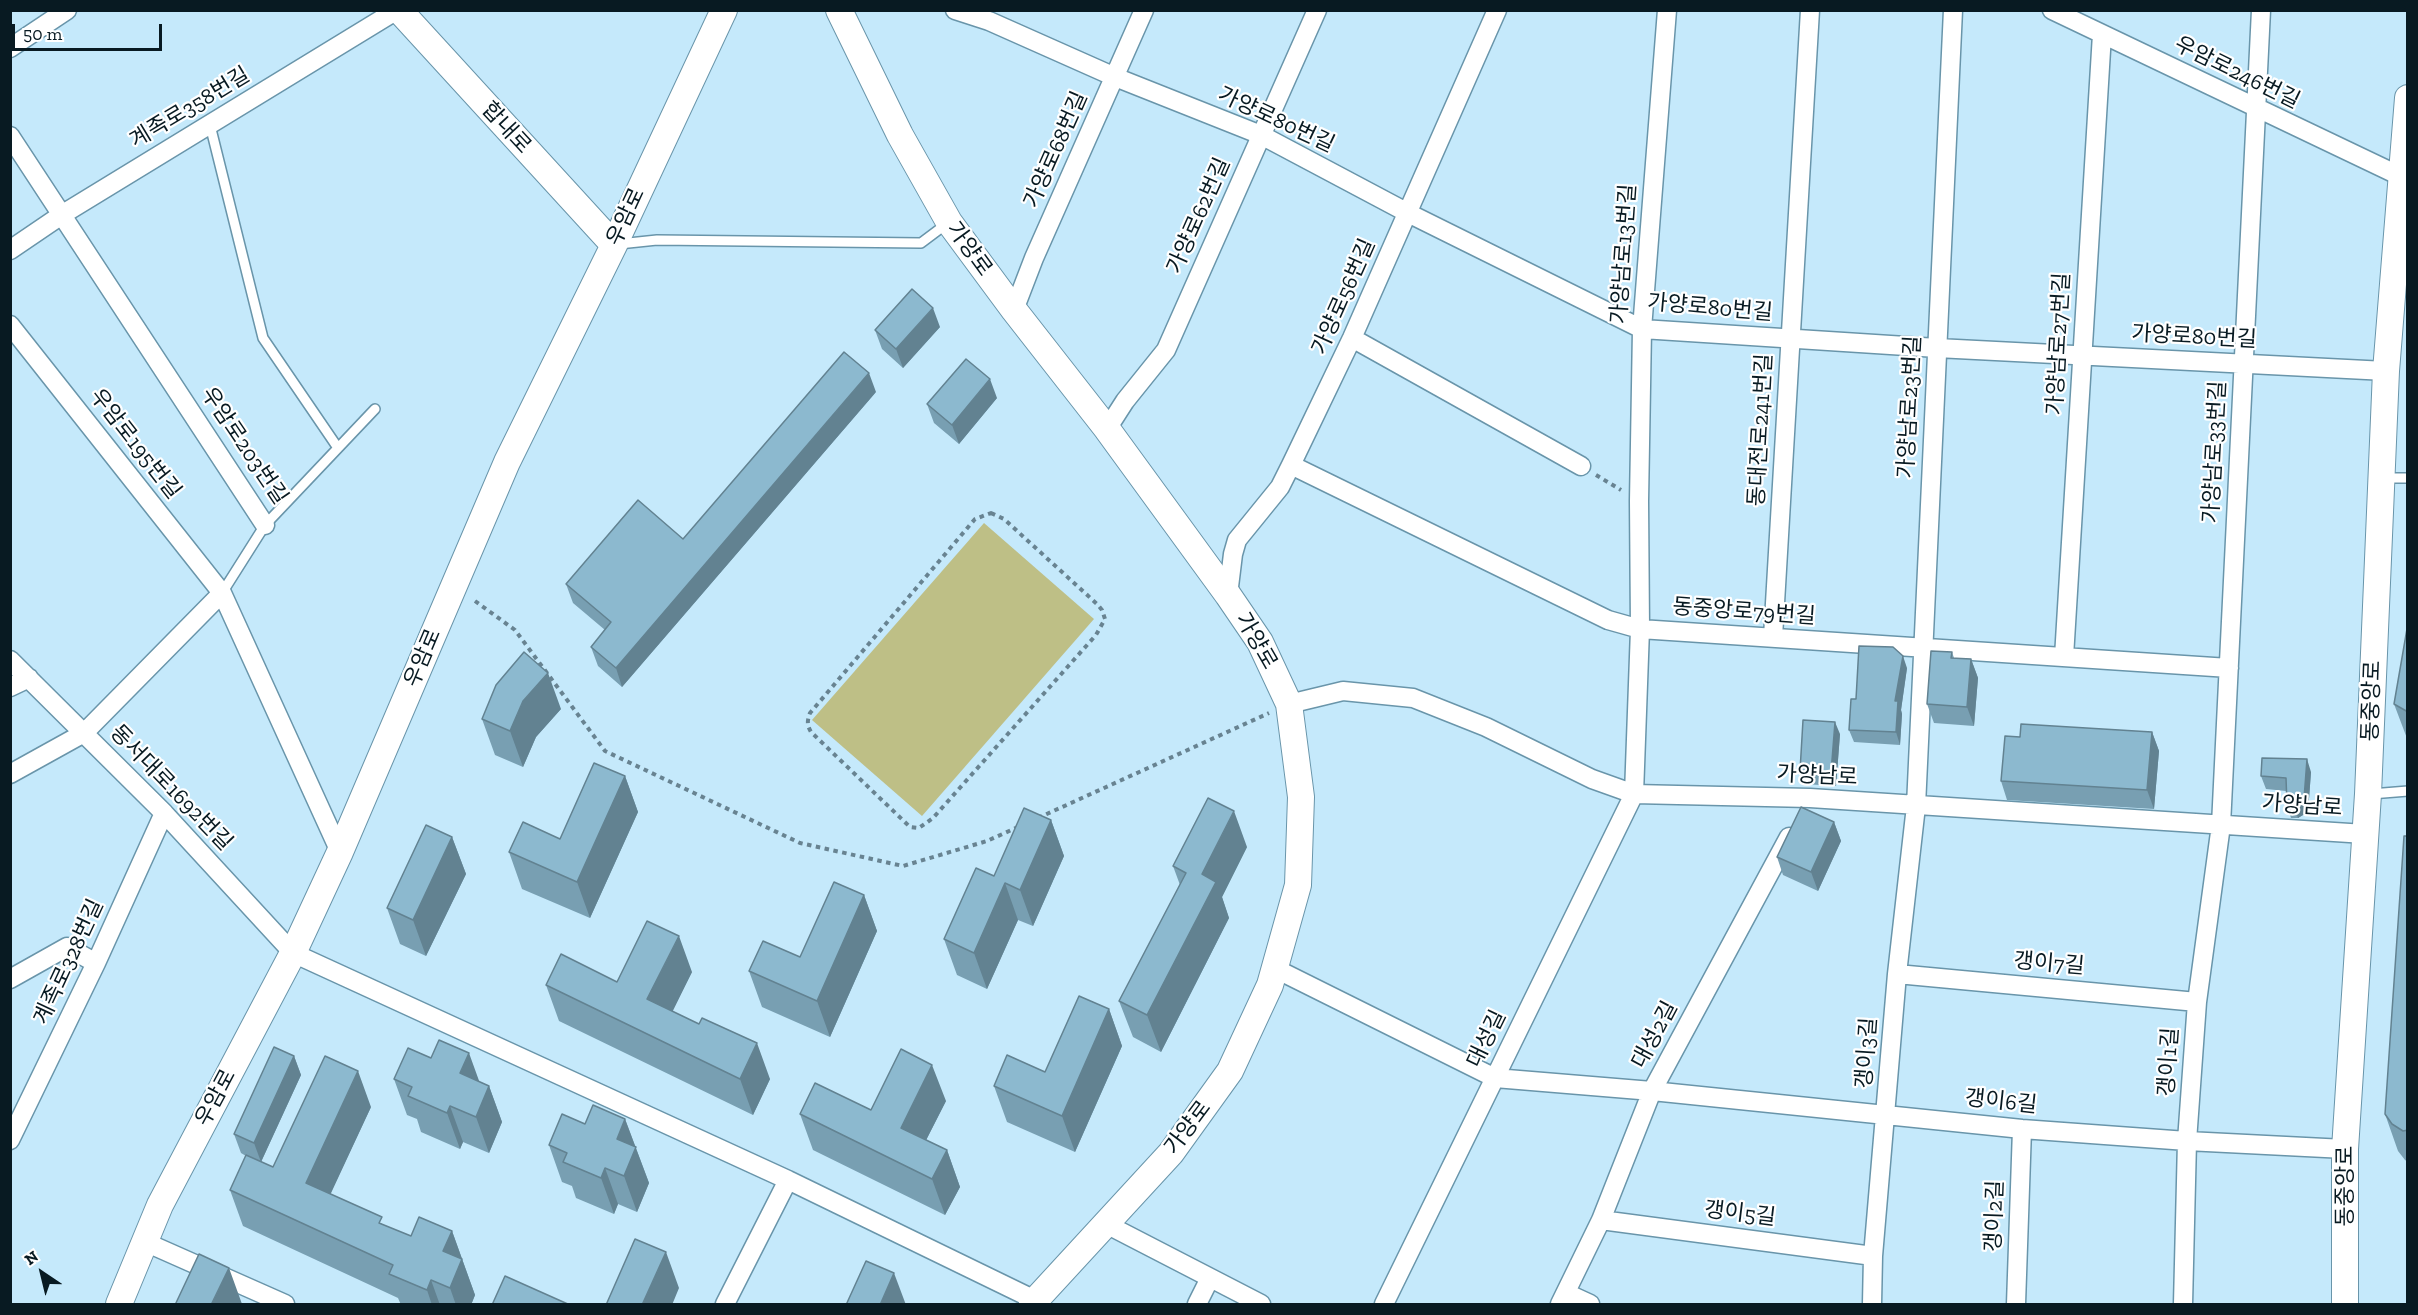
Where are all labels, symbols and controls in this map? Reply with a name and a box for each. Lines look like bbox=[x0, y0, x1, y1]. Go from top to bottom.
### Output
scale bar bbox=[15, 12, 165, 50]
text: 50 m bbox=[23, 23, 62, 45]
street label: 우암로246번길 bbox=[2170, 31, 2304, 115]
street label: 계족로358번길 bbox=[125, 62, 255, 154]
street label: 가양로80번길 bbox=[1213, 81, 1339, 159]
street label: 가양로68번길 bbox=[1019, 88, 1093, 212]
street label: 합내로 bbox=[476, 97, 536, 159]
street label: 가양로62번길 bbox=[1162, 154, 1236, 278]
street label: 가양남로13번길 bbox=[1606, 183, 1642, 325]
street label: 우암로 bbox=[601, 184, 651, 250]
street label: 가양로 bbox=[940, 217, 998, 281]
street label: 가양로56번길 bbox=[1307, 235, 1381, 359]
street label: 가양남로27번길 bbox=[2042, 272, 2076, 416]
street label: 가양로80번길 bbox=[1646, 289, 1774, 327]
street label: 가양로80번길 bbox=[2131, 321, 2257, 353]
street label: 가양남로23번길 bbox=[1893, 335, 1927, 479]
street label: 동대전로241번길 bbox=[1744, 353, 1778, 507]
street label: 가양남로33번길 bbox=[2198, 380, 2232, 524]
street label: 우암로203번길 bbox=[195, 382, 293, 510]
street label: 우암로195번길 bbox=[84, 384, 186, 504]
street label: 동중앙로79번길 bbox=[1672, 594, 1816, 630]
street label: 가양로 bbox=[1229, 608, 1283, 674]
street label: 우암로 bbox=[399, 625, 447, 691]
street label: 동중앙로 bbox=[2357, 660, 2387, 742]
street label: 동서대로1692번길 bbox=[104, 720, 238, 856]
street label: 가양남로 bbox=[1776, 761, 1858, 791]
street label: 가양남로 bbox=[2261, 790, 2343, 822]
street label: 계족로328번길 bbox=[28, 895, 110, 1029]
street label: 갱이7길 bbox=[2012, 948, 2086, 980]
street label: 대성2길 bbox=[1626, 997, 1684, 1073]
street label: 대성길 bbox=[1462, 1006, 1512, 1072]
street label: 갱이3길 bbox=[1851, 1016, 1883, 1090]
street label: 갱이1길 bbox=[2153, 1027, 2185, 1097]
street label: 우암로 bbox=[190, 1065, 242, 1131]
street label: 갱이6길 bbox=[1964, 1085, 2038, 1119]
street label: 가양로 bbox=[1159, 1096, 1217, 1160]
street label: 동중앙로 bbox=[2333, 1146, 2359, 1226]
street label: 갱이2길 bbox=[1981, 1180, 2009, 1252]
street label: 갱이5길 bbox=[1703, 1197, 1777, 1231]
north arrow bbox=[12, 1243, 72, 1303]
text: N bbox=[21, 1247, 42, 1269]

